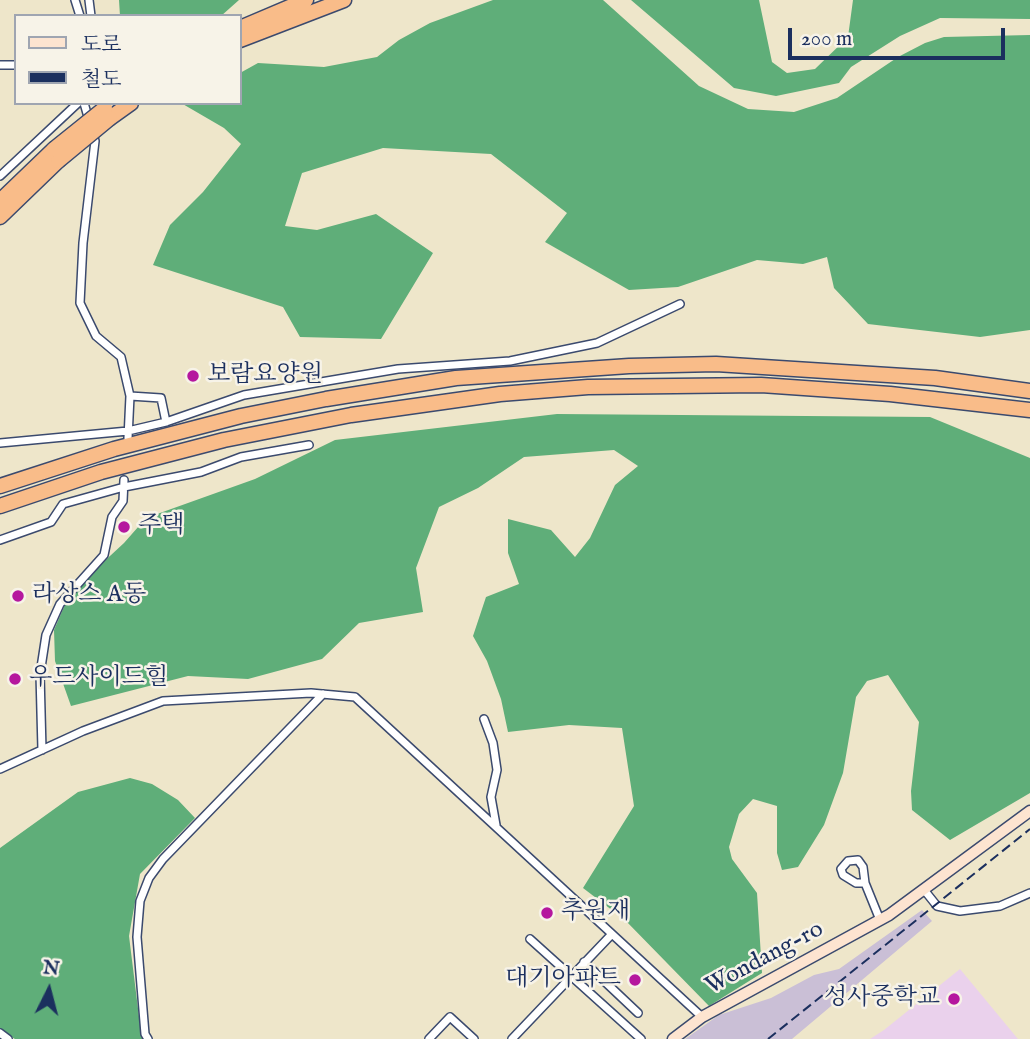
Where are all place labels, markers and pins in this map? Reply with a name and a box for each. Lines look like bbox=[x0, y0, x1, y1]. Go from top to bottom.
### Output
place label: 보람요양원 bbox=[207, 362, 323, 390]
marker: 보람요양원 bbox=[185, 368, 201, 384]
place label: 주택 bbox=[138, 513, 184, 541]
marker: 주택 bbox=[116, 519, 132, 535]
place label: 라상스 A동 bbox=[32, 582, 146, 610]
marker: 라상스 A동 bbox=[10, 588, 26, 604]
place label: 우드사이드힐 bbox=[29, 665, 168, 693]
marker: 우드사이드힐 bbox=[7, 671, 23, 687]
place label: 추원재 bbox=[561, 899, 631, 927]
marker: 추원재 bbox=[539, 905, 555, 921]
place label: 대기아파트 bbox=[505, 966, 621, 994]
marker: 대기아파트 bbox=[627, 972, 643, 988]
place label: 성사중학교 bbox=[824, 985, 940, 1013]
marker: 성사중학교 bbox=[946, 991, 962, 1007]

